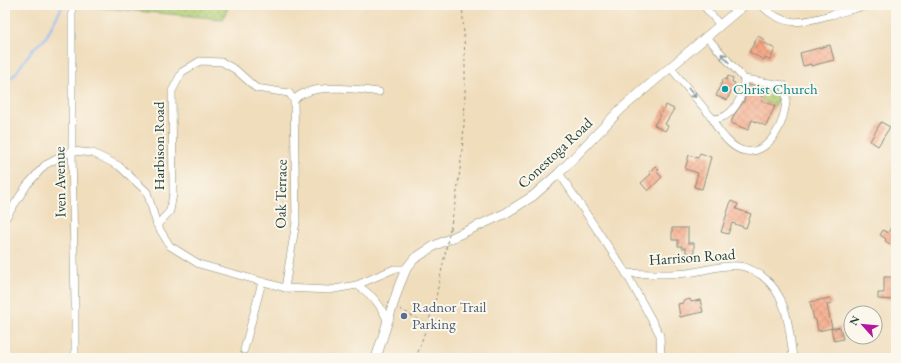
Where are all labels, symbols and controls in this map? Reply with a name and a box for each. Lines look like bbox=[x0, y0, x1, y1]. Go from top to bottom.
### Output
one-way arrow bbox=[721, 52, 730, 63]
place label: Christ Church bbox=[733, 79, 818, 98]
marker: Christ Church bbox=[720, 84, 730, 94]
one-way arrow bbox=[687, 87, 696, 98]
street label: Harbison Road bbox=[149, 101, 168, 191]
street label: Conestoga Road bbox=[513, 113, 596, 192]
street label: Iven Avenue bbox=[49, 146, 70, 218]
street label: Oak Terrace bbox=[270, 159, 291, 229]
street label: Harrison Road bbox=[648, 244, 736, 269]
place label: Radnor Trail Parking bbox=[412, 297, 487, 333]
north arrow bbox=[843, 305, 883, 345]
marker: Radnor Trail Parking bbox=[399, 311, 409, 321]
text: N bbox=[846, 313, 862, 328]

